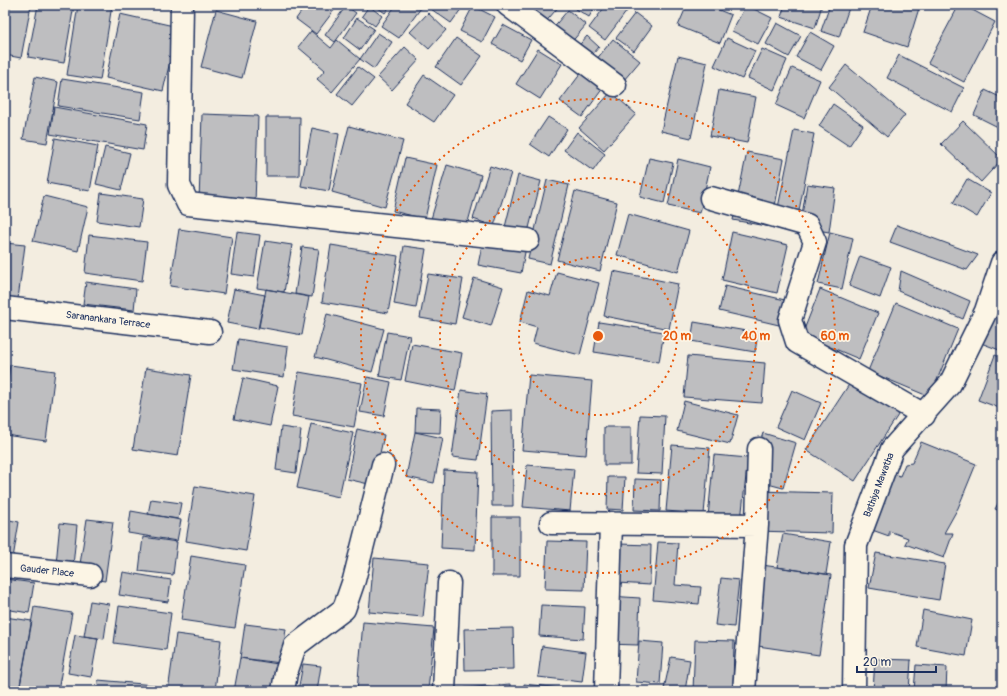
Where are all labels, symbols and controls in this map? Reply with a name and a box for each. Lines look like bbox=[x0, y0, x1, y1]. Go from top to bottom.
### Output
street label: Saranankara Terrace bbox=[65, 309, 151, 331]
centre of rings bbox=[591, 329, 605, 343]
text: 20 m bbox=[663, 329, 691, 344]
text: 40 m bbox=[741, 329, 771, 344]
text: 60 m bbox=[821, 329, 850, 344]
street label: Bathiya Mawatha bbox=[861, 451, 897, 519]
street label: Gauder Place bbox=[19, 562, 75, 580]
scale bar bbox=[857, 648, 936, 674]
text: 20 m bbox=[863, 655, 892, 670]

